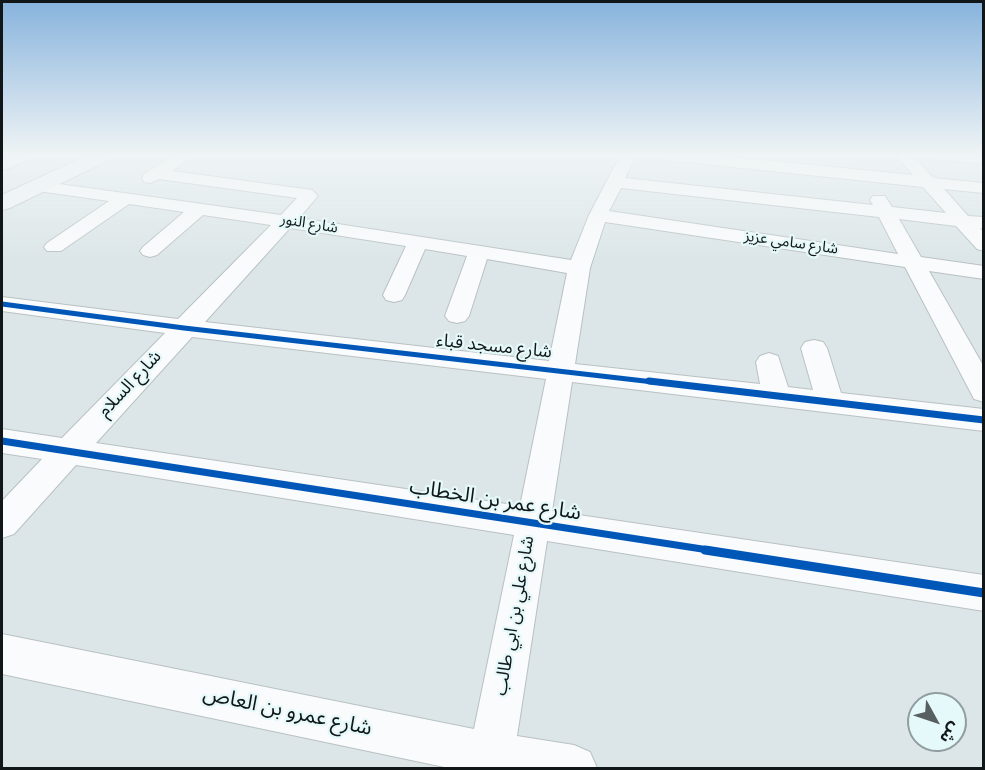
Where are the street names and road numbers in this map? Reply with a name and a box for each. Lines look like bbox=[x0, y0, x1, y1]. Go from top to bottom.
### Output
street label: شارع النور bbox=[279, 212, 339, 238]
street label: شارع سامي عزيز bbox=[743, 228, 839, 260]
street label: شارع مسجد قباء bbox=[435, 331, 553, 365]
street label: شارع السلام bbox=[95, 347, 167, 423]
street label: شارع عمر بن الخطاب bbox=[407, 476, 583, 528]
street label: شارع علي بن ابي طالب bbox=[491, 534, 541, 698]
street label: شارع عمرو بن العاص bbox=[200, 683, 374, 743]

